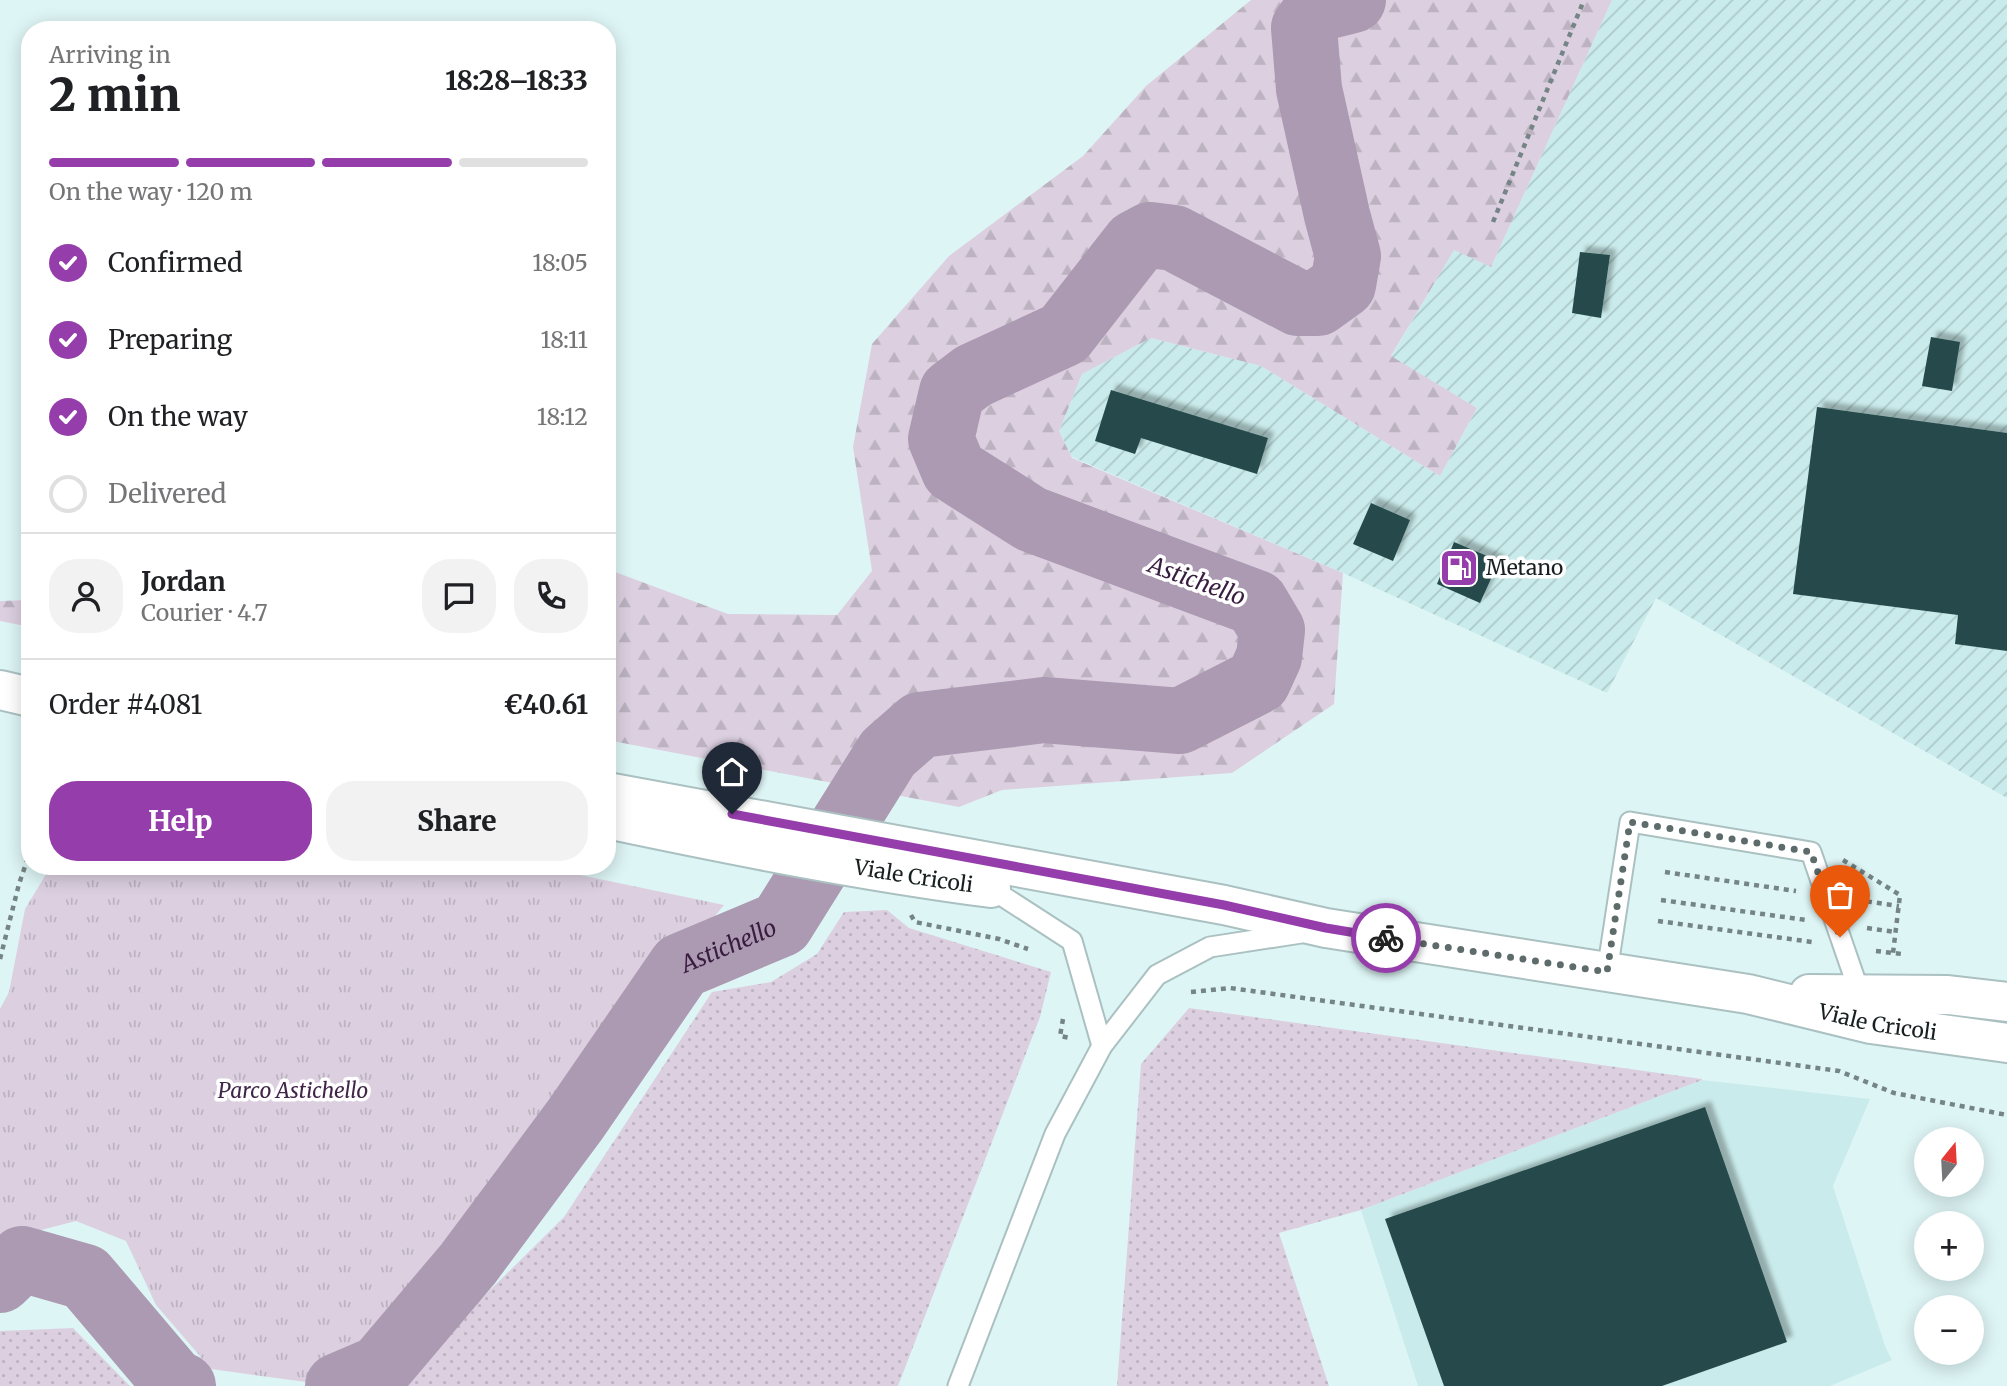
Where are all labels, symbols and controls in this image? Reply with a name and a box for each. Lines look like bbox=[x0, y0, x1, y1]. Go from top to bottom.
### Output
text: Arriving in bbox=[49, 40, 171, 69]
text: 18:28–18:33 bbox=[445, 64, 588, 97]
text: 2 min bbox=[49, 66, 181, 124]
text: On the way · 120 m bbox=[49, 177, 253, 206]
icon: check bbox=[49, 244, 87, 282]
text: Confirmed bbox=[108, 246, 243, 279]
text: 18:05 bbox=[532, 248, 588, 277]
icon: check bbox=[49, 321, 87, 359]
text: Preparing bbox=[108, 323, 232, 356]
text: 18:11 bbox=[540, 325, 588, 354]
icon: check bbox=[49, 398, 87, 436]
text: On the way bbox=[108, 400, 248, 433]
text: 18:12 bbox=[537, 402, 588, 431]
text: Delivered bbox=[108, 477, 227, 510]
fuel station icon: Metano bbox=[1438, 547, 1480, 589]
water label: Astichello bbox=[1143, 549, 1250, 611]
place label: Metano bbox=[1486, 554, 1563, 581]
button: person bbox=[49, 559, 123, 633]
button: chat bbox=[422, 559, 496, 633]
button: phone bbox=[514, 559, 588, 633]
text: Jordan bbox=[141, 565, 226, 598]
text: Courier · 4.7 bbox=[141, 598, 268, 627]
text: Order #4081 bbox=[49, 688, 202, 721]
text: €40.61 bbox=[503, 688, 588, 721]
pin bbox=[702, 742, 762, 814]
icon: home bbox=[713, 753, 751, 791]
button: Help bbox=[49, 781, 312, 861]
button: Share bbox=[326, 781, 588, 861]
street label: Viale Cricoli bbox=[851, 853, 975, 898]
pin bbox=[1810, 865, 1870, 937]
icon: bag bbox=[1821, 876, 1859, 914]
courier bbox=[1351, 903, 1421, 973]
water label: Astichello bbox=[674, 913, 781, 979]
icon: bike bbox=[1367, 919, 1405, 957]
street label: Viale Cricoli bbox=[1815, 997, 1939, 1046]
park label: Parco Astichello bbox=[218, 1077, 368, 1104]
north arrow bbox=[1914, 1127, 1984, 1197]
map controls bbox=[1914, 1127, 1984, 1365]
button: + bbox=[1914, 1211, 1984, 1281]
button: − bbox=[1914, 1295, 1984, 1365]

